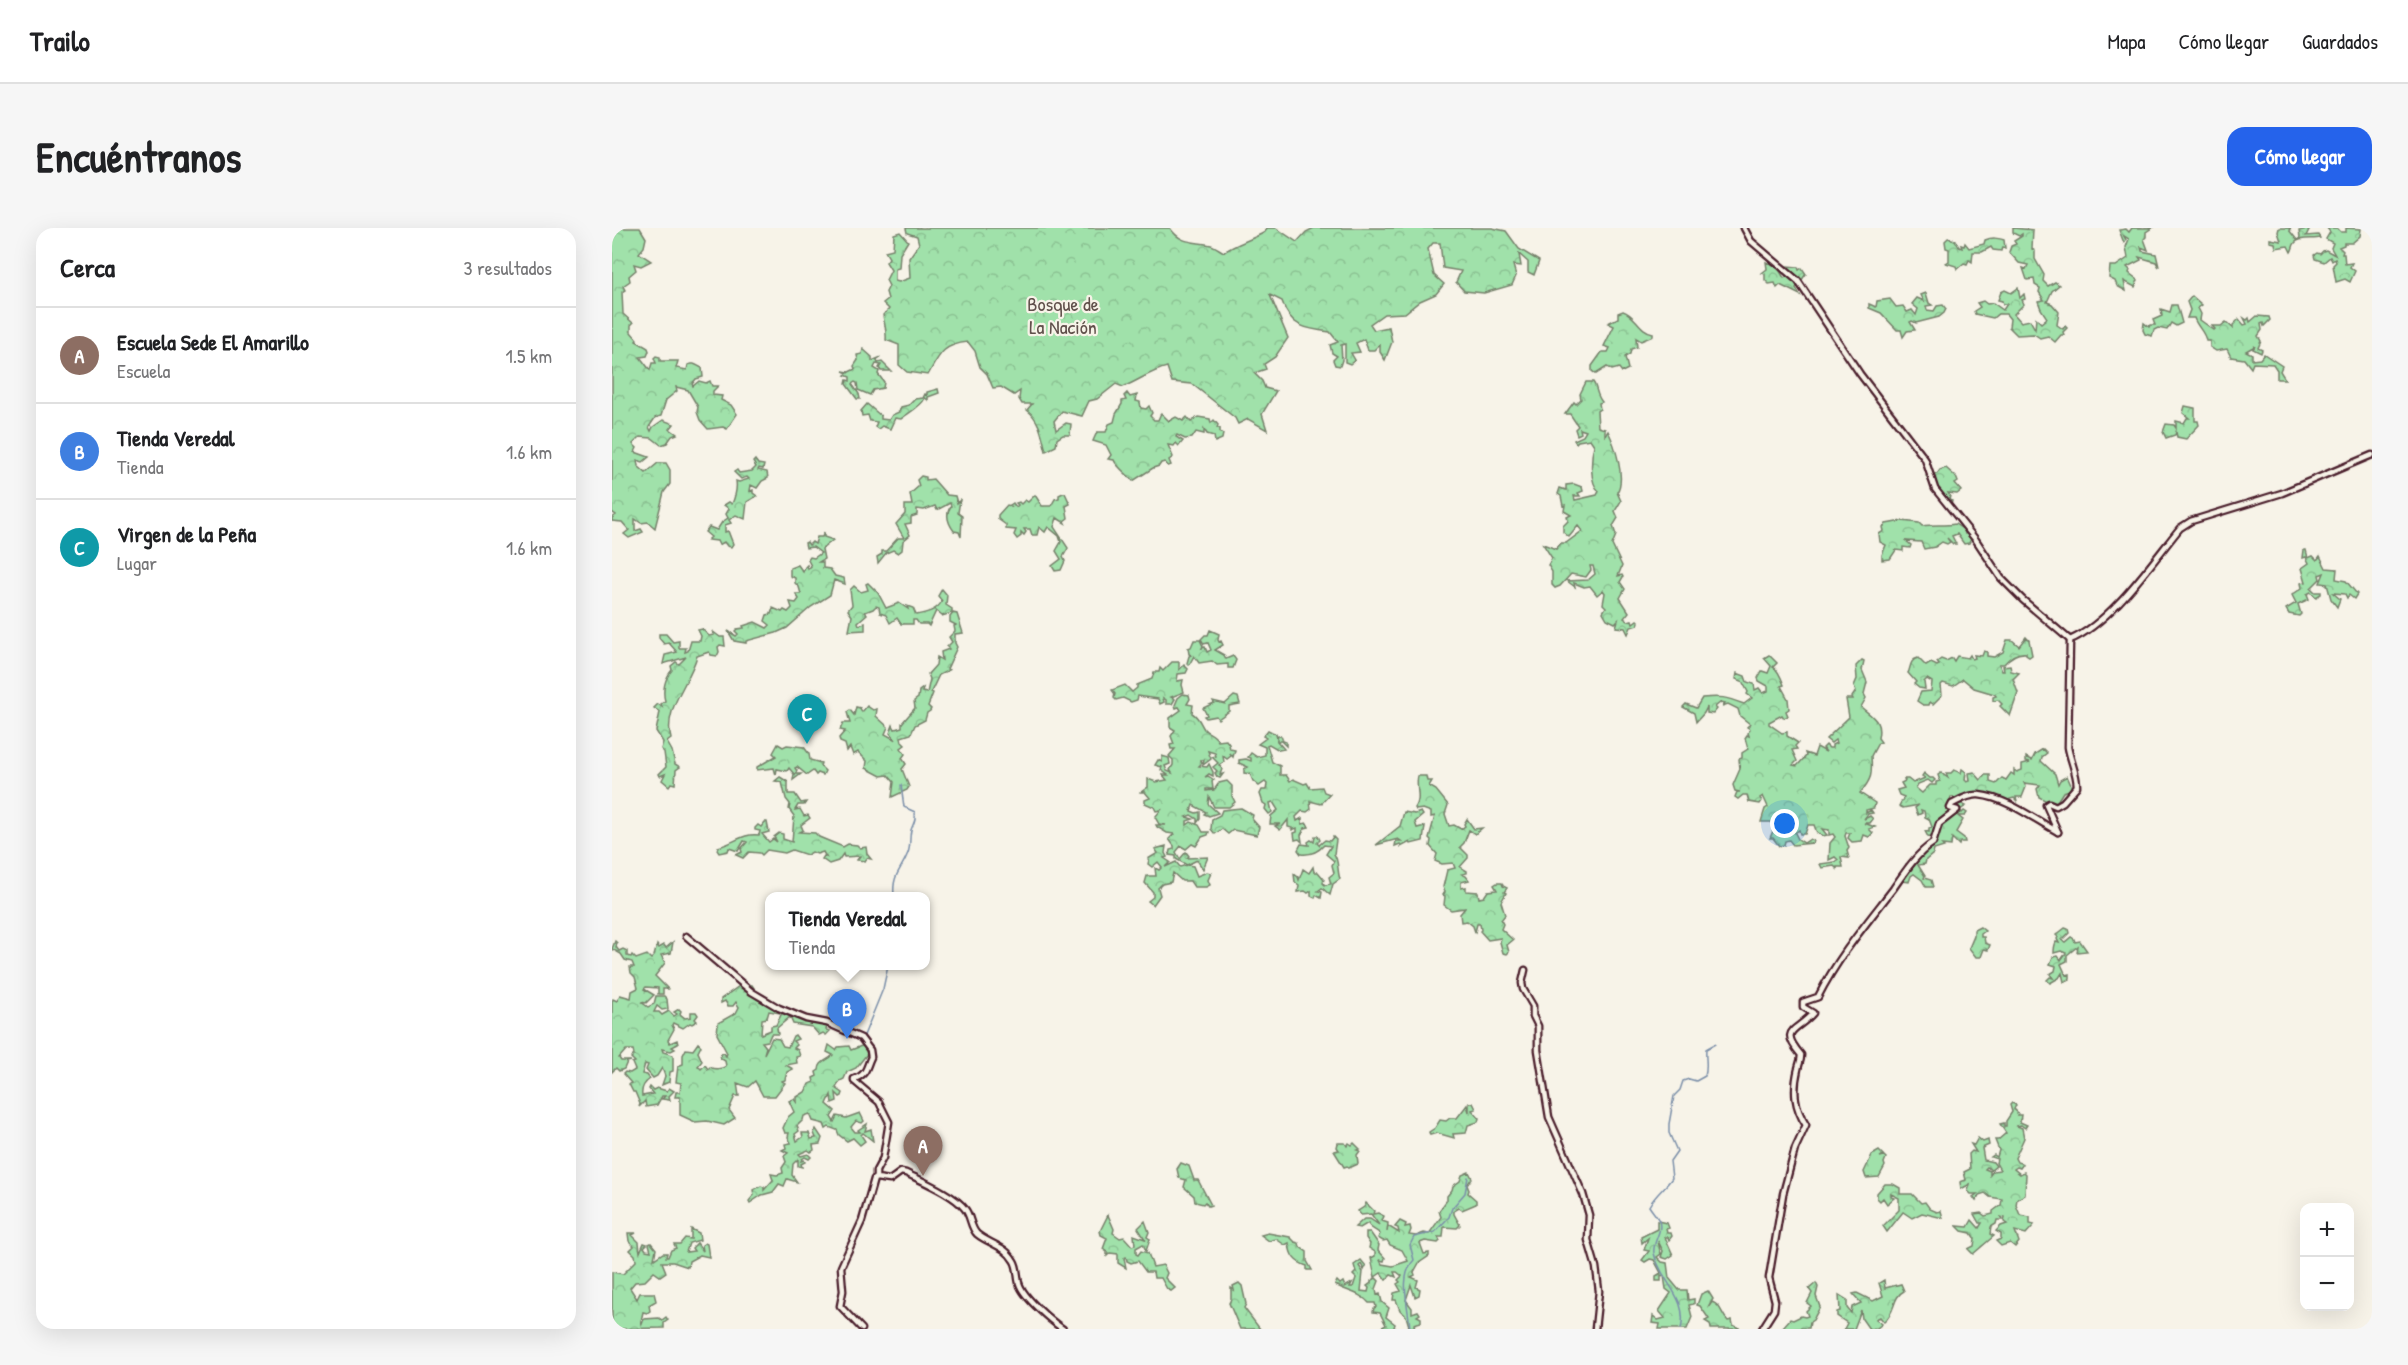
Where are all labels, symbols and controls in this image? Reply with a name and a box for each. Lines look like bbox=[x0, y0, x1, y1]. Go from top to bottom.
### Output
text: Trailo bbox=[30, 22, 90, 60]
text: Mapa bbox=[2107, 27, 2145, 56]
text: Cómo llegar bbox=[2178, 27, 2269, 56]
text: Guardados bbox=[2302, 27, 2378, 56]
button: Cómo llegar bbox=[2227, 127, 2372, 186]
text: Encuéntranos bbox=[36, 128, 242, 185]
text: Cerca bbox=[60, 250, 115, 285]
text: 3 resultados bbox=[463, 254, 552, 281]
park label: Bosque de La Nación bbox=[1027, 290, 1099, 340]
text: Escuela Sede El Amarillo bbox=[117, 327, 309, 357]
text: A bbox=[75, 342, 84, 369]
text: 1.5 km bbox=[506, 342, 552, 369]
text: Escuela bbox=[117, 357, 170, 384]
text: Tienda Veredal bbox=[117, 423, 235, 453]
text: B bbox=[74, 438, 85, 465]
text: 1.6 km bbox=[506, 438, 552, 465]
text: Tienda bbox=[117, 453, 163, 480]
text: Virgen de la Peña bbox=[117, 519, 256, 549]
text: C bbox=[74, 534, 85, 561]
text: 1.6 km bbox=[506, 534, 552, 561]
text: Lugar bbox=[117, 549, 157, 576]
pin: C bbox=[788, 694, 826, 744]
your location bbox=[1770, 809, 1799, 838]
popup bbox=[765, 892, 930, 970]
text: Tienda Veredal bbox=[789, 903, 906, 933]
text: Tienda bbox=[789, 933, 835, 960]
pin: B bbox=[828, 990, 866, 1039]
pin: A bbox=[904, 1126, 942, 1176]
map controls bbox=[2300, 1203, 2354, 1311]
button: + bbox=[2300, 1203, 2354, 1257]
button: − bbox=[2300, 1257, 2354, 1311]

